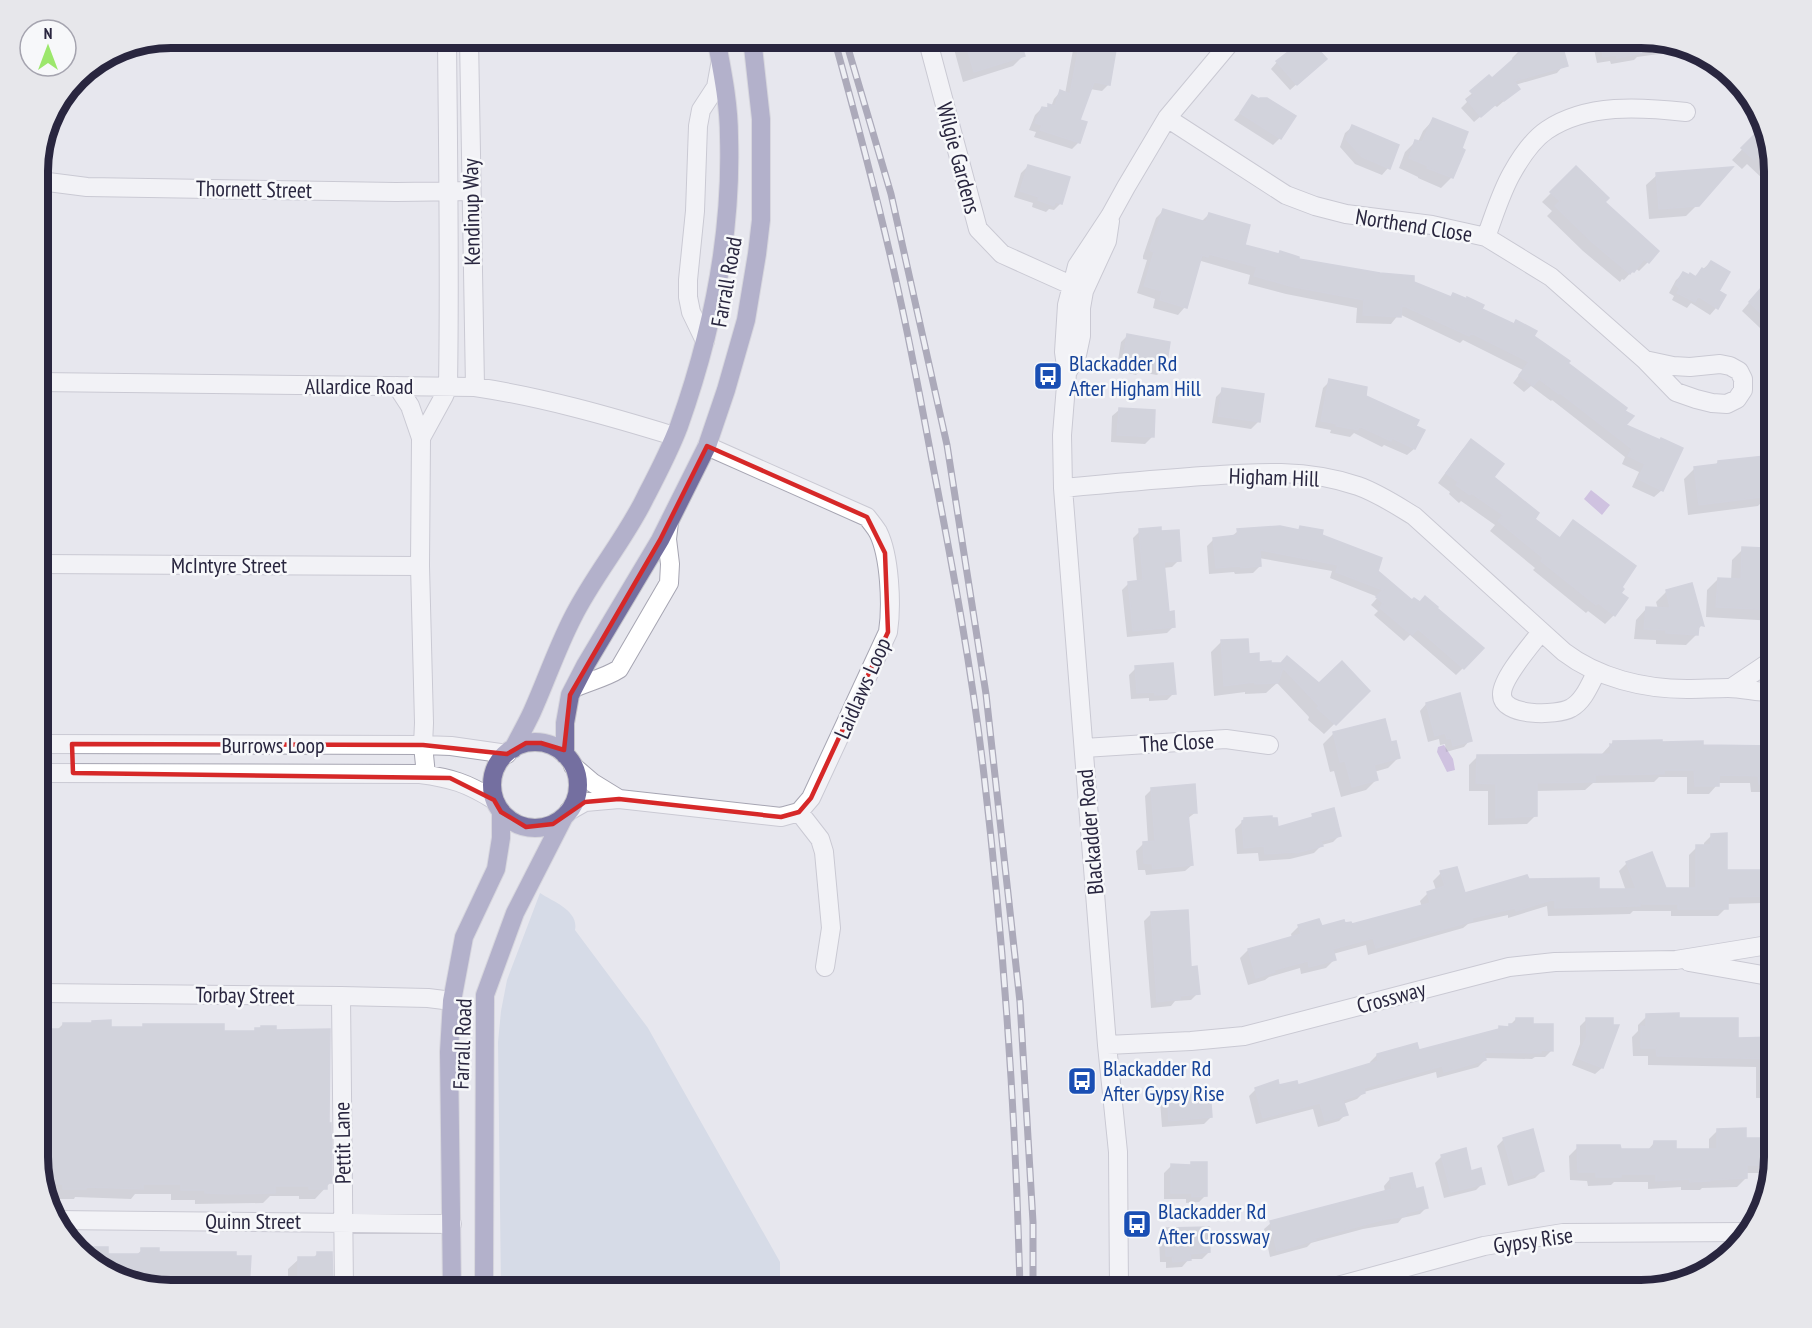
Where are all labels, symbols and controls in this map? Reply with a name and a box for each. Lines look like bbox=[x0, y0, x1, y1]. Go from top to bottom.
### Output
north arrow bbox=[18, 18, 78, 78]
text: N bbox=[44, 23, 52, 43]
street label: Wilgie Gardens bbox=[931, 99, 987, 217]
street label: Kendinup Way bbox=[456, 157, 486, 266]
street label: Thornett Street bbox=[196, 174, 312, 204]
street label: Northend Close bbox=[1354, 202, 1474, 248]
street label: Farrall Road bbox=[704, 235, 748, 329]
place label: Blackadder Rd After Higham Hill bbox=[1069, 349, 1202, 402]
bus stop icon: Blackadder Rd After Higham Hill bbox=[1032, 360, 1064, 392]
street label: Allardice Road bbox=[305, 372, 413, 400]
street label: Higham Hill bbox=[1228, 461, 1321, 493]
street label: McIntyre Street bbox=[171, 551, 287, 579]
street label: Laidlaws Loop bbox=[827, 633, 897, 743]
street label: The Close bbox=[1139, 726, 1215, 758]
street label: Burrows Loop bbox=[221, 731, 325, 759]
street label: Blackadder Road bbox=[1071, 768, 1109, 896]
street label: Crossway bbox=[1353, 974, 1429, 1020]
street label: Torbay Street bbox=[195, 980, 295, 1010]
street label: Farrall Road bbox=[446, 998, 478, 1090]
place label: Blackadder Rd After Gypsy Rise bbox=[1103, 1054, 1225, 1107]
bus stop icon: Blackadder Rd After Gypsy Rise bbox=[1066, 1065, 1098, 1097]
street label: Pettit Lane bbox=[327, 1102, 357, 1184]
place label: Blackadder Rd After Crossway bbox=[1158, 1197, 1270, 1250]
street label: Quinn Street bbox=[205, 1207, 301, 1235]
bus stop icon: Blackadder Rd After Crossway bbox=[1121, 1208, 1153, 1240]
street label: Gypsy Rise bbox=[1491, 1221, 1575, 1259]

